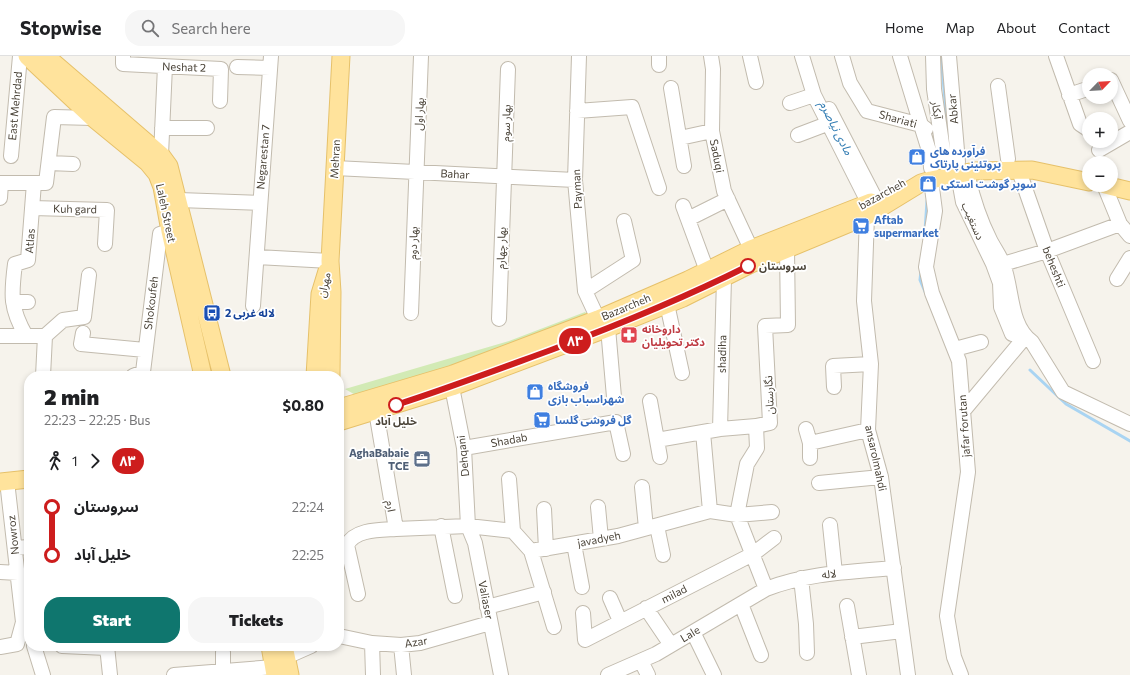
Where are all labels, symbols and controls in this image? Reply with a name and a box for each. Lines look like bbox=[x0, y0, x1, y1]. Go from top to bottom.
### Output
search box bbox=[125, 10, 405, 46]
text: Stopwise bbox=[20, 16, 101, 39]
icon: search bbox=[139, 17, 161, 39]
text: Search here bbox=[171, 19, 251, 37]
text: Home bbox=[885, 19, 924, 36]
text: Map bbox=[946, 19, 974, 36]
text: About bbox=[996, 19, 1036, 36]
text: Contact bbox=[1058, 19, 1110, 36]
street label: Neshat 2 bbox=[162, 59, 206, 74]
north arrow bbox=[1082, 68, 1118, 104]
map controls bbox=[1082, 68, 1118, 192]
street label: East Mehrdad bbox=[5, 71, 24, 141]
street label: Abkar bbox=[945, 93, 960, 125]
street label: بهار اول bbox=[411, 97, 427, 131]
water label: مادی نیاصرم bbox=[814, 97, 857, 159]
street label: آبکار bbox=[929, 99, 945, 121]
street label: بهار سوم bbox=[498, 104, 515, 142]
street label: Shariati bbox=[878, 107, 919, 130]
button: + bbox=[1082, 112, 1118, 148]
street label: Negarestan 7 bbox=[253, 124, 272, 190]
street label: Saduqi bbox=[708, 138, 727, 174]
street label: Mehran bbox=[327, 139, 342, 179]
place label: فرآورده های پروتئینی پارتاک bbox=[930, 144, 1001, 172]
shop icon: فرآورده های پروتئینی پارتاک bbox=[907, 147, 927, 167]
button: − bbox=[1082, 156, 1118, 192]
street label: Bahar bbox=[440, 166, 471, 181]
street label: Payman bbox=[569, 169, 584, 209]
shop icon: سوپر گوشت استکی bbox=[918, 174, 938, 194]
street label: bazarcheh bbox=[856, 175, 907, 212]
place label: سوپر گوشت استکی bbox=[941, 177, 1036, 192]
street label: Laleh Street bbox=[154, 182, 179, 244]
street label: دستغیب bbox=[958, 200, 987, 242]
street label: Kuh gard bbox=[53, 202, 97, 215]
place label: Aftab supermarket bbox=[874, 213, 939, 239]
supermarket icon: Aftab supermarket bbox=[851, 216, 871, 236]
street label: بهار دوم bbox=[405, 226, 422, 260]
street label: بهار چهارم bbox=[493, 227, 510, 269]
street label: Atlas bbox=[22, 228, 37, 254]
street label: beheshti bbox=[1040, 244, 1069, 289]
marker: سروستان bbox=[740, 258, 756, 274]
place label: سروستان bbox=[759, 259, 806, 273]
street label: مهران bbox=[314, 271, 334, 299]
street label: Shokoufeh bbox=[141, 275, 160, 330]
street label: Bazarcheh bbox=[599, 290, 652, 323]
bus stop icon: لاله غربی 2 bbox=[202, 303, 222, 323]
place label: لاله غربی 2 bbox=[225, 306, 275, 320]
place label: داروخانه دکتر تحویلیان bbox=[642, 322, 705, 349]
pharmacy icon: داروخانه دکتر تحویلیان bbox=[619, 325, 639, 345]
line badge: ۸۳ bbox=[557, 328, 593, 354]
text: ۸۳ bbox=[567, 332, 583, 349]
street label: shadiha bbox=[715, 335, 728, 373]
street label: نگارستان bbox=[761, 375, 777, 415]
place label: فروشگاه شهراسباب بازی bbox=[548, 379, 624, 406]
shop icon: فروشگاه شهراسباب بازی bbox=[525, 382, 545, 402]
text: 2 min bbox=[44, 383, 99, 410]
street label: jafar forutan bbox=[955, 394, 972, 458]
text: $0.80 bbox=[283, 396, 324, 414]
marker: خلیل آباد bbox=[388, 397, 404, 413]
supermarket icon: گل فروشی گلسا bbox=[532, 410, 552, 430]
text: 22:23 – 22:25 · Bus bbox=[44, 412, 151, 428]
place label: گل فروشی گلسا bbox=[555, 413, 633, 427]
place label: خلیل آباد bbox=[375, 414, 417, 428]
street label: ansarolmahdi bbox=[863, 424, 890, 492]
street label: Shadab bbox=[490, 430, 528, 449]
street label: Dehqani bbox=[454, 435, 471, 477]
place label: AghaBabaie TCE bbox=[349, 446, 409, 472]
office icon: AghaBabaie TCE bbox=[412, 449, 432, 469]
icon: walk bbox=[44, 450, 66, 472]
icon: forward bbox=[84, 450, 106, 472]
text: ۸۳ bbox=[120, 452, 136, 469]
text: 1 bbox=[72, 453, 78, 469]
text: سروستان bbox=[74, 497, 139, 515]
text: 22:24 bbox=[292, 499, 324, 515]
street label: ارم bbox=[382, 499, 399, 513]
street label: Nowroz bbox=[4, 514, 21, 555]
street label: javadyeh bbox=[576, 528, 622, 549]
text: خلیل آباد bbox=[74, 545, 131, 563]
text: 22:25 bbox=[292, 547, 324, 563]
street label: لاله bbox=[821, 566, 837, 581]
street label: Valiaser bbox=[476, 579, 497, 621]
street label: milad bbox=[659, 582, 689, 606]
button: Start bbox=[44, 597, 180, 643]
button: Tickets bbox=[188, 597, 324, 643]
street label: Lale bbox=[678, 623, 702, 644]
street label: Azar bbox=[403, 633, 429, 650]

